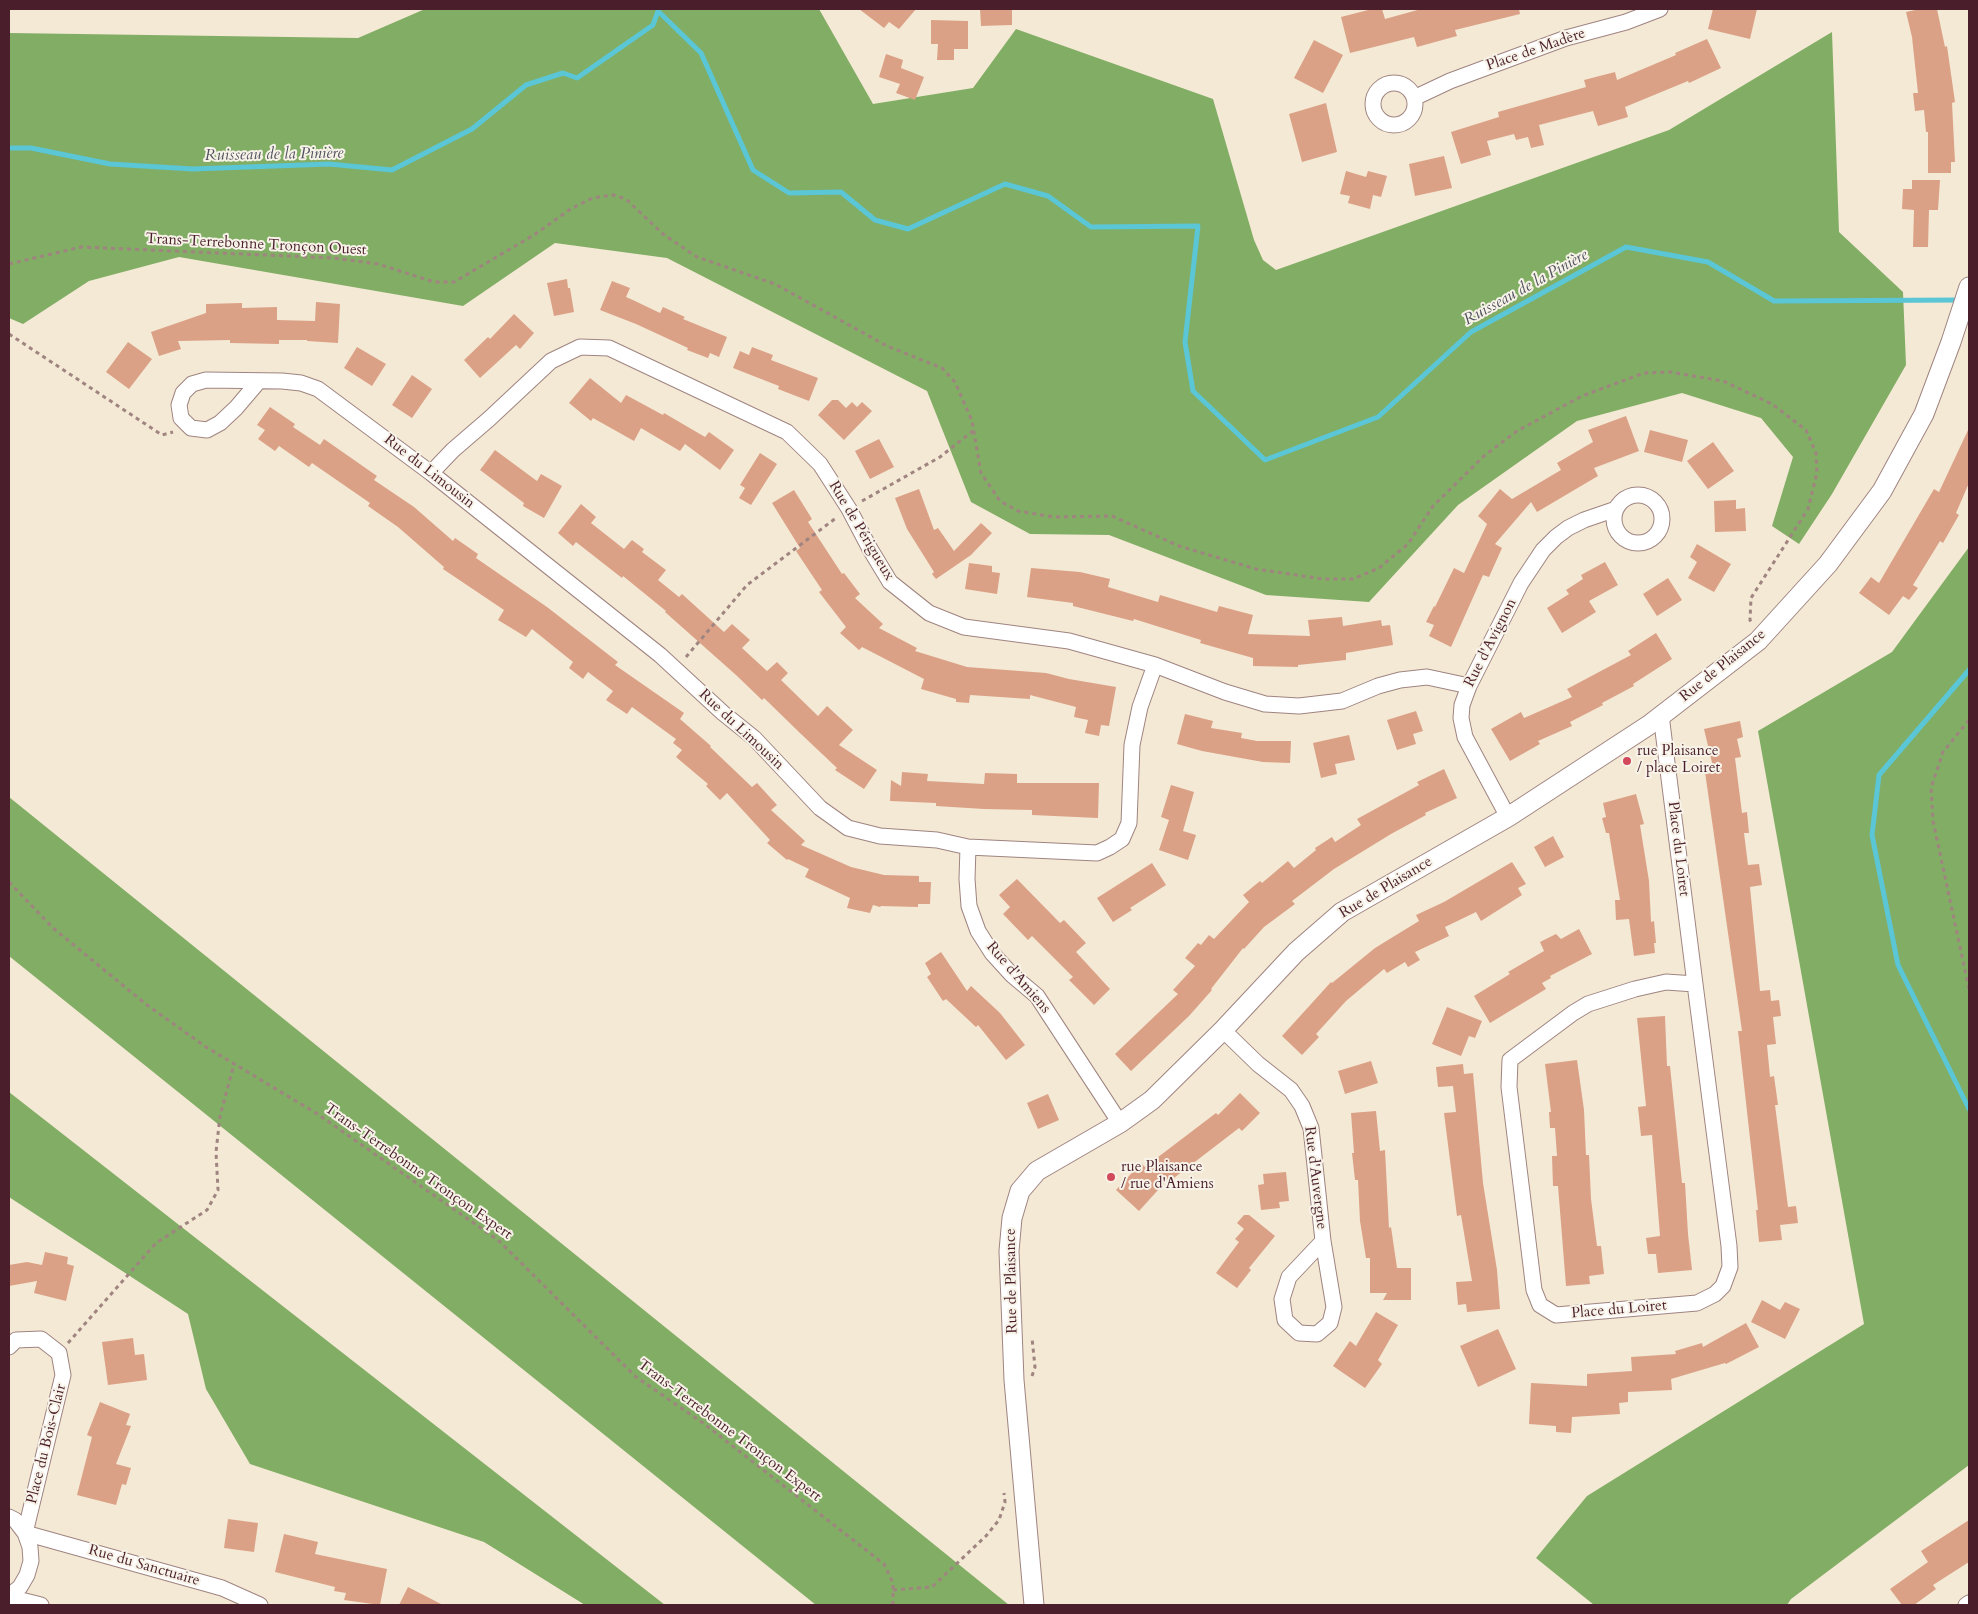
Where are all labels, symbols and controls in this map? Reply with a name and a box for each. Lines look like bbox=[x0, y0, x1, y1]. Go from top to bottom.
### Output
street label: Place de Madère bbox=[1484, 25, 1588, 75]
water label: Ruisseau de la Pinière bbox=[204, 144, 344, 166]
street label: Trans-Terrebonne Tronçon Ouest bbox=[145, 230, 367, 260]
water label: Ruisseau de la Pinière bbox=[1461, 246, 1591, 330]
street label: Rue du Limousin bbox=[380, 431, 478, 513]
street label: Rue de Périgueux bbox=[824, 478, 898, 584]
street label: Rue d'Avignon bbox=[1461, 596, 1521, 690]
street label: Rue de Plaisance bbox=[1676, 626, 1770, 706]
street label: Rue du Limousin bbox=[695, 686, 787, 774]
place label: rue Plaisance / place Loiret bbox=[1637, 743, 1720, 778]
marker: rue Plaisance / place Loiret bbox=[1621, 755, 1633, 767]
street label: Place du Loiret bbox=[1663, 801, 1693, 897]
street label: Rue de Plaisance bbox=[1336, 853, 1436, 923]
street label: Rue d'Amiens bbox=[982, 939, 1054, 1017]
street label: Trans-Terrebonne Tronçon Expert bbox=[321, 1100, 515, 1244]
street label: Rue d'Auvergne bbox=[1300, 1126, 1330, 1230]
place label: rue Plaisance / rue d'Amiens bbox=[1121, 1159, 1214, 1194]
marker: rue Plaisance / rue d'Amiens bbox=[1105, 1171, 1117, 1183]
street label: Rue de Plaisance bbox=[1002, 1228, 1022, 1334]
street label: Place du Loiret bbox=[1571, 1297, 1667, 1323]
street label: Trans-Terrebonne Tronçon Expert bbox=[634, 1356, 824, 1506]
street label: Place du Bois-Clair bbox=[23, 1382, 71, 1506]
street label: Rue du Sanctuaire bbox=[86, 1541, 202, 1591]

